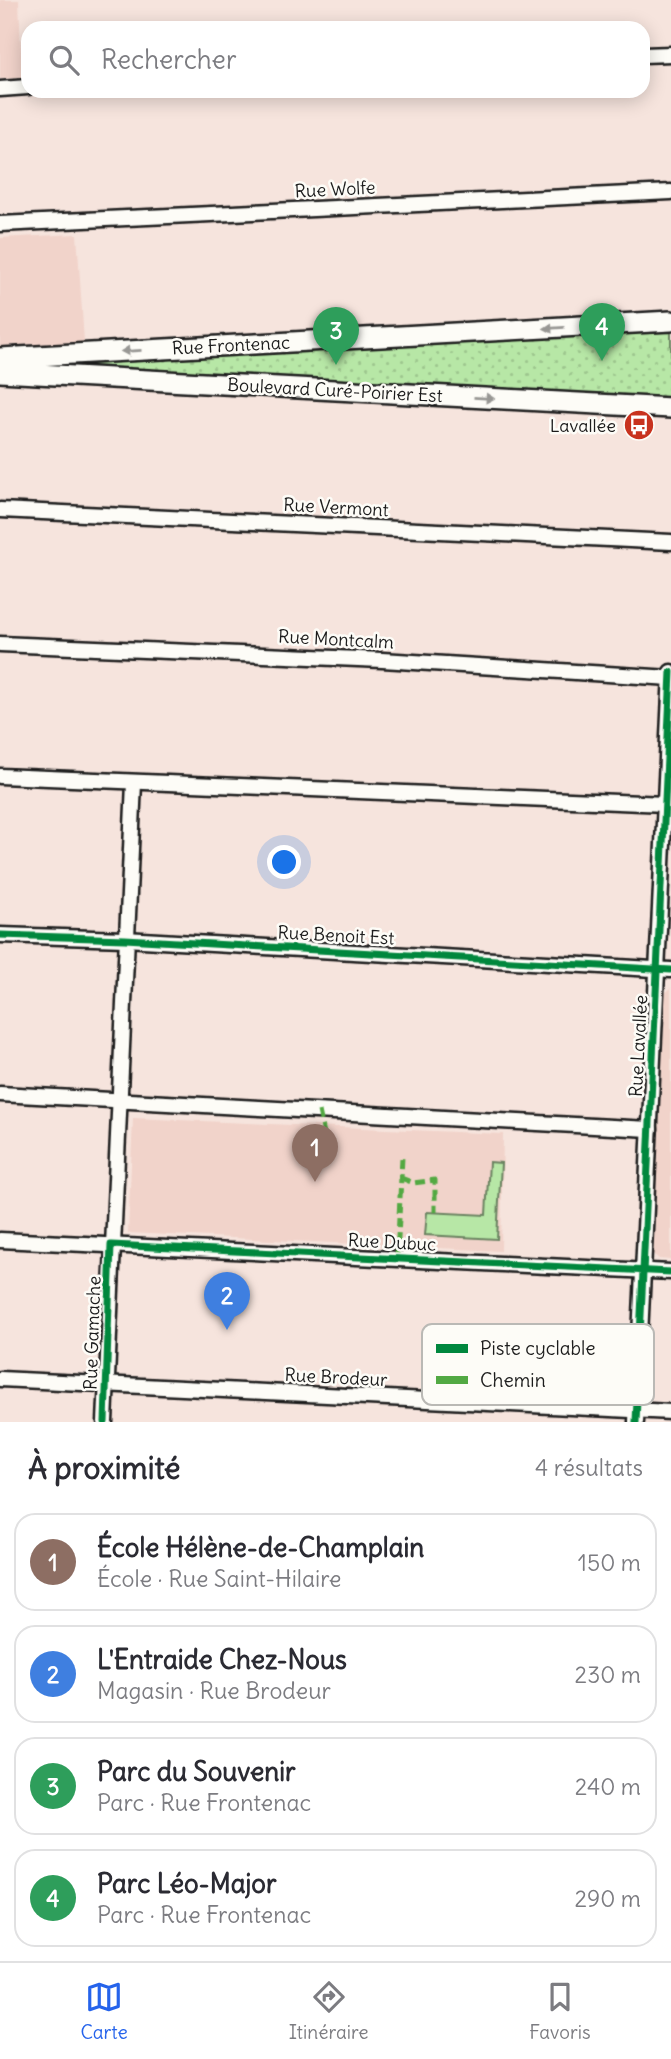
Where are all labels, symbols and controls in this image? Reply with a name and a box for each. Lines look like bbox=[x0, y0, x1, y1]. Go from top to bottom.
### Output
search box bbox=[21, 21, 650, 98]
icon: search bbox=[45, 41, 83, 79]
text: Rechercher bbox=[101, 43, 237, 76]
street label: Rue Wolfe bbox=[294, 175, 376, 203]
pin: 4 bbox=[579, 303, 625, 361]
pin: 3 bbox=[313, 307, 359, 365]
one-way arrow bbox=[543, 322, 565, 333]
street label: Rue Frontenac bbox=[171, 330, 291, 360]
one-way arrow bbox=[120, 345, 142, 356]
street label: Boulevard Curé-Poirier Est bbox=[227, 373, 443, 407]
one-way arrow bbox=[473, 393, 495, 404]
bus stop icon: Lavallée bbox=[622, 408, 656, 442]
place label: Lavallée bbox=[550, 414, 616, 437]
street label: Rue Vermont bbox=[283, 493, 389, 521]
street label: Rue Montcalm bbox=[278, 624, 395, 654]
your location bbox=[267, 845, 301, 879]
street label: Rue Benoit Est bbox=[277, 920, 395, 950]
street label: Rue Lavallée bbox=[624, 994, 652, 1098]
pin: 1 bbox=[292, 1124, 338, 1182]
street label: Rue Dubuc bbox=[347, 1228, 437, 1256]
pin: 2 bbox=[204, 1272, 250, 1330]
street label: Rue Gamache bbox=[79, 1276, 105, 1390]
legend bbox=[422, 1324, 654, 1405]
text: Piste cyclable bbox=[480, 1336, 596, 1360]
street label: Rue Brodeur bbox=[284, 1363, 389, 1391]
text: Chemin bbox=[480, 1368, 546, 1392]
text: À proximité bbox=[28, 1449, 180, 1487]
text: 4 résultats bbox=[535, 1453, 643, 1482]
text: École Hélène-de-Champlain bbox=[97, 1531, 424, 1564]
text: 1 bbox=[48, 1548, 58, 1577]
text: 150 m bbox=[578, 1548, 641, 1577]
text: École · Rue Saint-Hilaire bbox=[97, 1564, 341, 1593]
text: L'Entraide Chez-Nous bbox=[97, 1643, 347, 1676]
text: 2 bbox=[47, 1660, 59, 1689]
text: 230 m bbox=[575, 1660, 641, 1689]
text: Magasin · Rue Brodeur bbox=[97, 1676, 331, 1705]
text: Parc du Souvenir bbox=[97, 1755, 296, 1788]
text: 3 bbox=[46, 1772, 60, 1801]
text: 240 m bbox=[575, 1772, 641, 1801]
text: Parc · Rue Frontenac bbox=[97, 1788, 311, 1817]
text: Parc Léo-Major bbox=[97, 1867, 277, 1900]
text: 4 bbox=[46, 1884, 60, 1913]
text: 290 m bbox=[574, 1884, 641, 1913]
text: Parc · Rue Frontenac bbox=[97, 1900, 311, 1929]
tab: Carte bbox=[80, 1978, 128, 2044]
tab: Itinéraire bbox=[289, 1978, 368, 2044]
tab: Favoris bbox=[529, 1978, 591, 2044]

